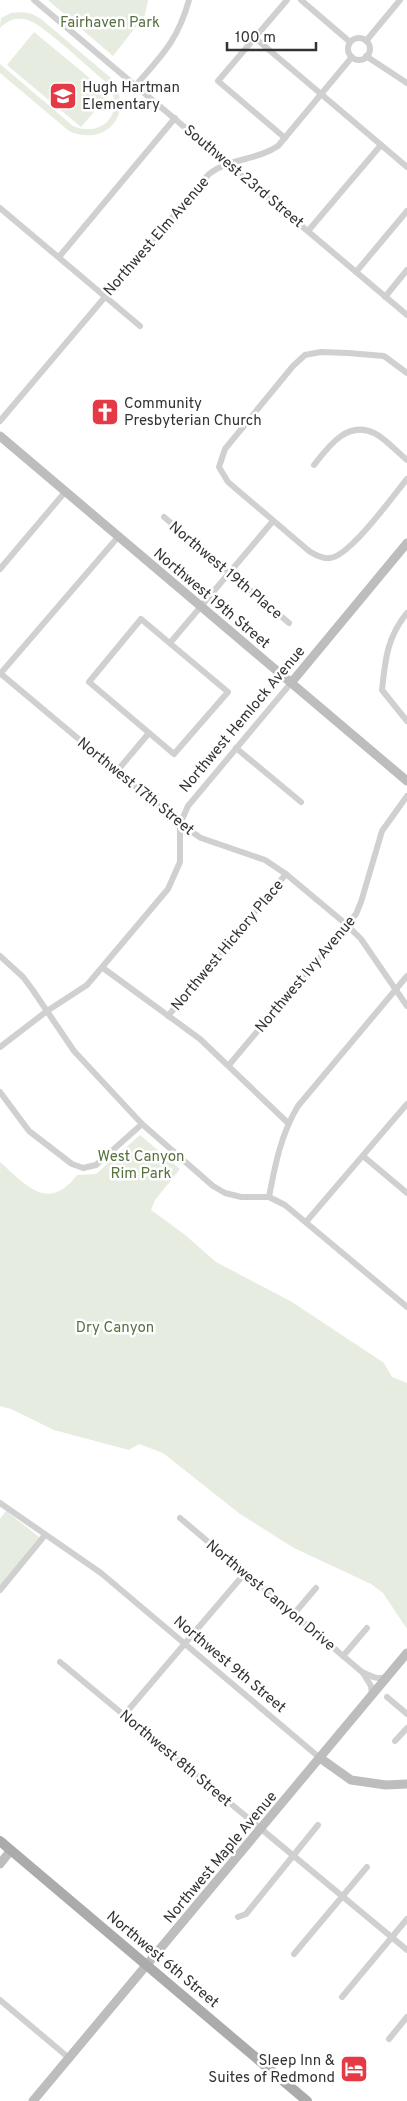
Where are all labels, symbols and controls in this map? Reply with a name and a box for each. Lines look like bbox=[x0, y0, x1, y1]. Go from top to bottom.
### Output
park label: Fairhaven Park bbox=[60, 14, 160, 33]
scale bar bbox=[227, 20, 316, 52]
text: 100 m bbox=[235, 29, 276, 48]
place label: Hugh Hartman Elementary bbox=[82, 79, 180, 115]
school or university icon: Hugh Hartman Elementary bbox=[48, 81, 78, 111]
street label: Southwest 23rd Street bbox=[179, 121, 307, 233]
street label: Northwest Elm Avenue bbox=[100, 173, 214, 301]
place label: Community Presbyterian Church bbox=[124, 395, 262, 431]
church icon: Community Presbyterian Church bbox=[90, 397, 120, 427]
street label: Northwest 19th Place bbox=[164, 518, 286, 624]
street label: Northwest 19th Street bbox=[149, 545, 273, 653]
street label: Northwest Hemlock Avenue bbox=[176, 643, 310, 797]
street label: Northwest 17th Street bbox=[73, 734, 197, 840]
street label: Northwest Hickory Place bbox=[168, 876, 289, 1015]
street label: Northwest Ivy Avenue bbox=[252, 913, 361, 1037]
park label: West Canyon Rim Park bbox=[97, 1148, 185, 1184]
park label: Dry Canyon bbox=[76, 1319, 154, 1338]
street label: Northwest Canyon Drive bbox=[201, 1536, 339, 1656]
street label: Northwest 9th Street bbox=[169, 1613, 289, 1718]
street label: Northwest 8th Street bbox=[115, 1707, 235, 1812]
street label: Northwest Maple Avenue bbox=[160, 1788, 282, 1928]
street label: Northwest 6th Street bbox=[102, 1908, 222, 2013]
place label: Sleep Inn & Suites of Redmond bbox=[208, 2052, 335, 2088]
hotel icon: Sleep Inn & Suites of Redmond bbox=[339, 2054, 369, 2084]

